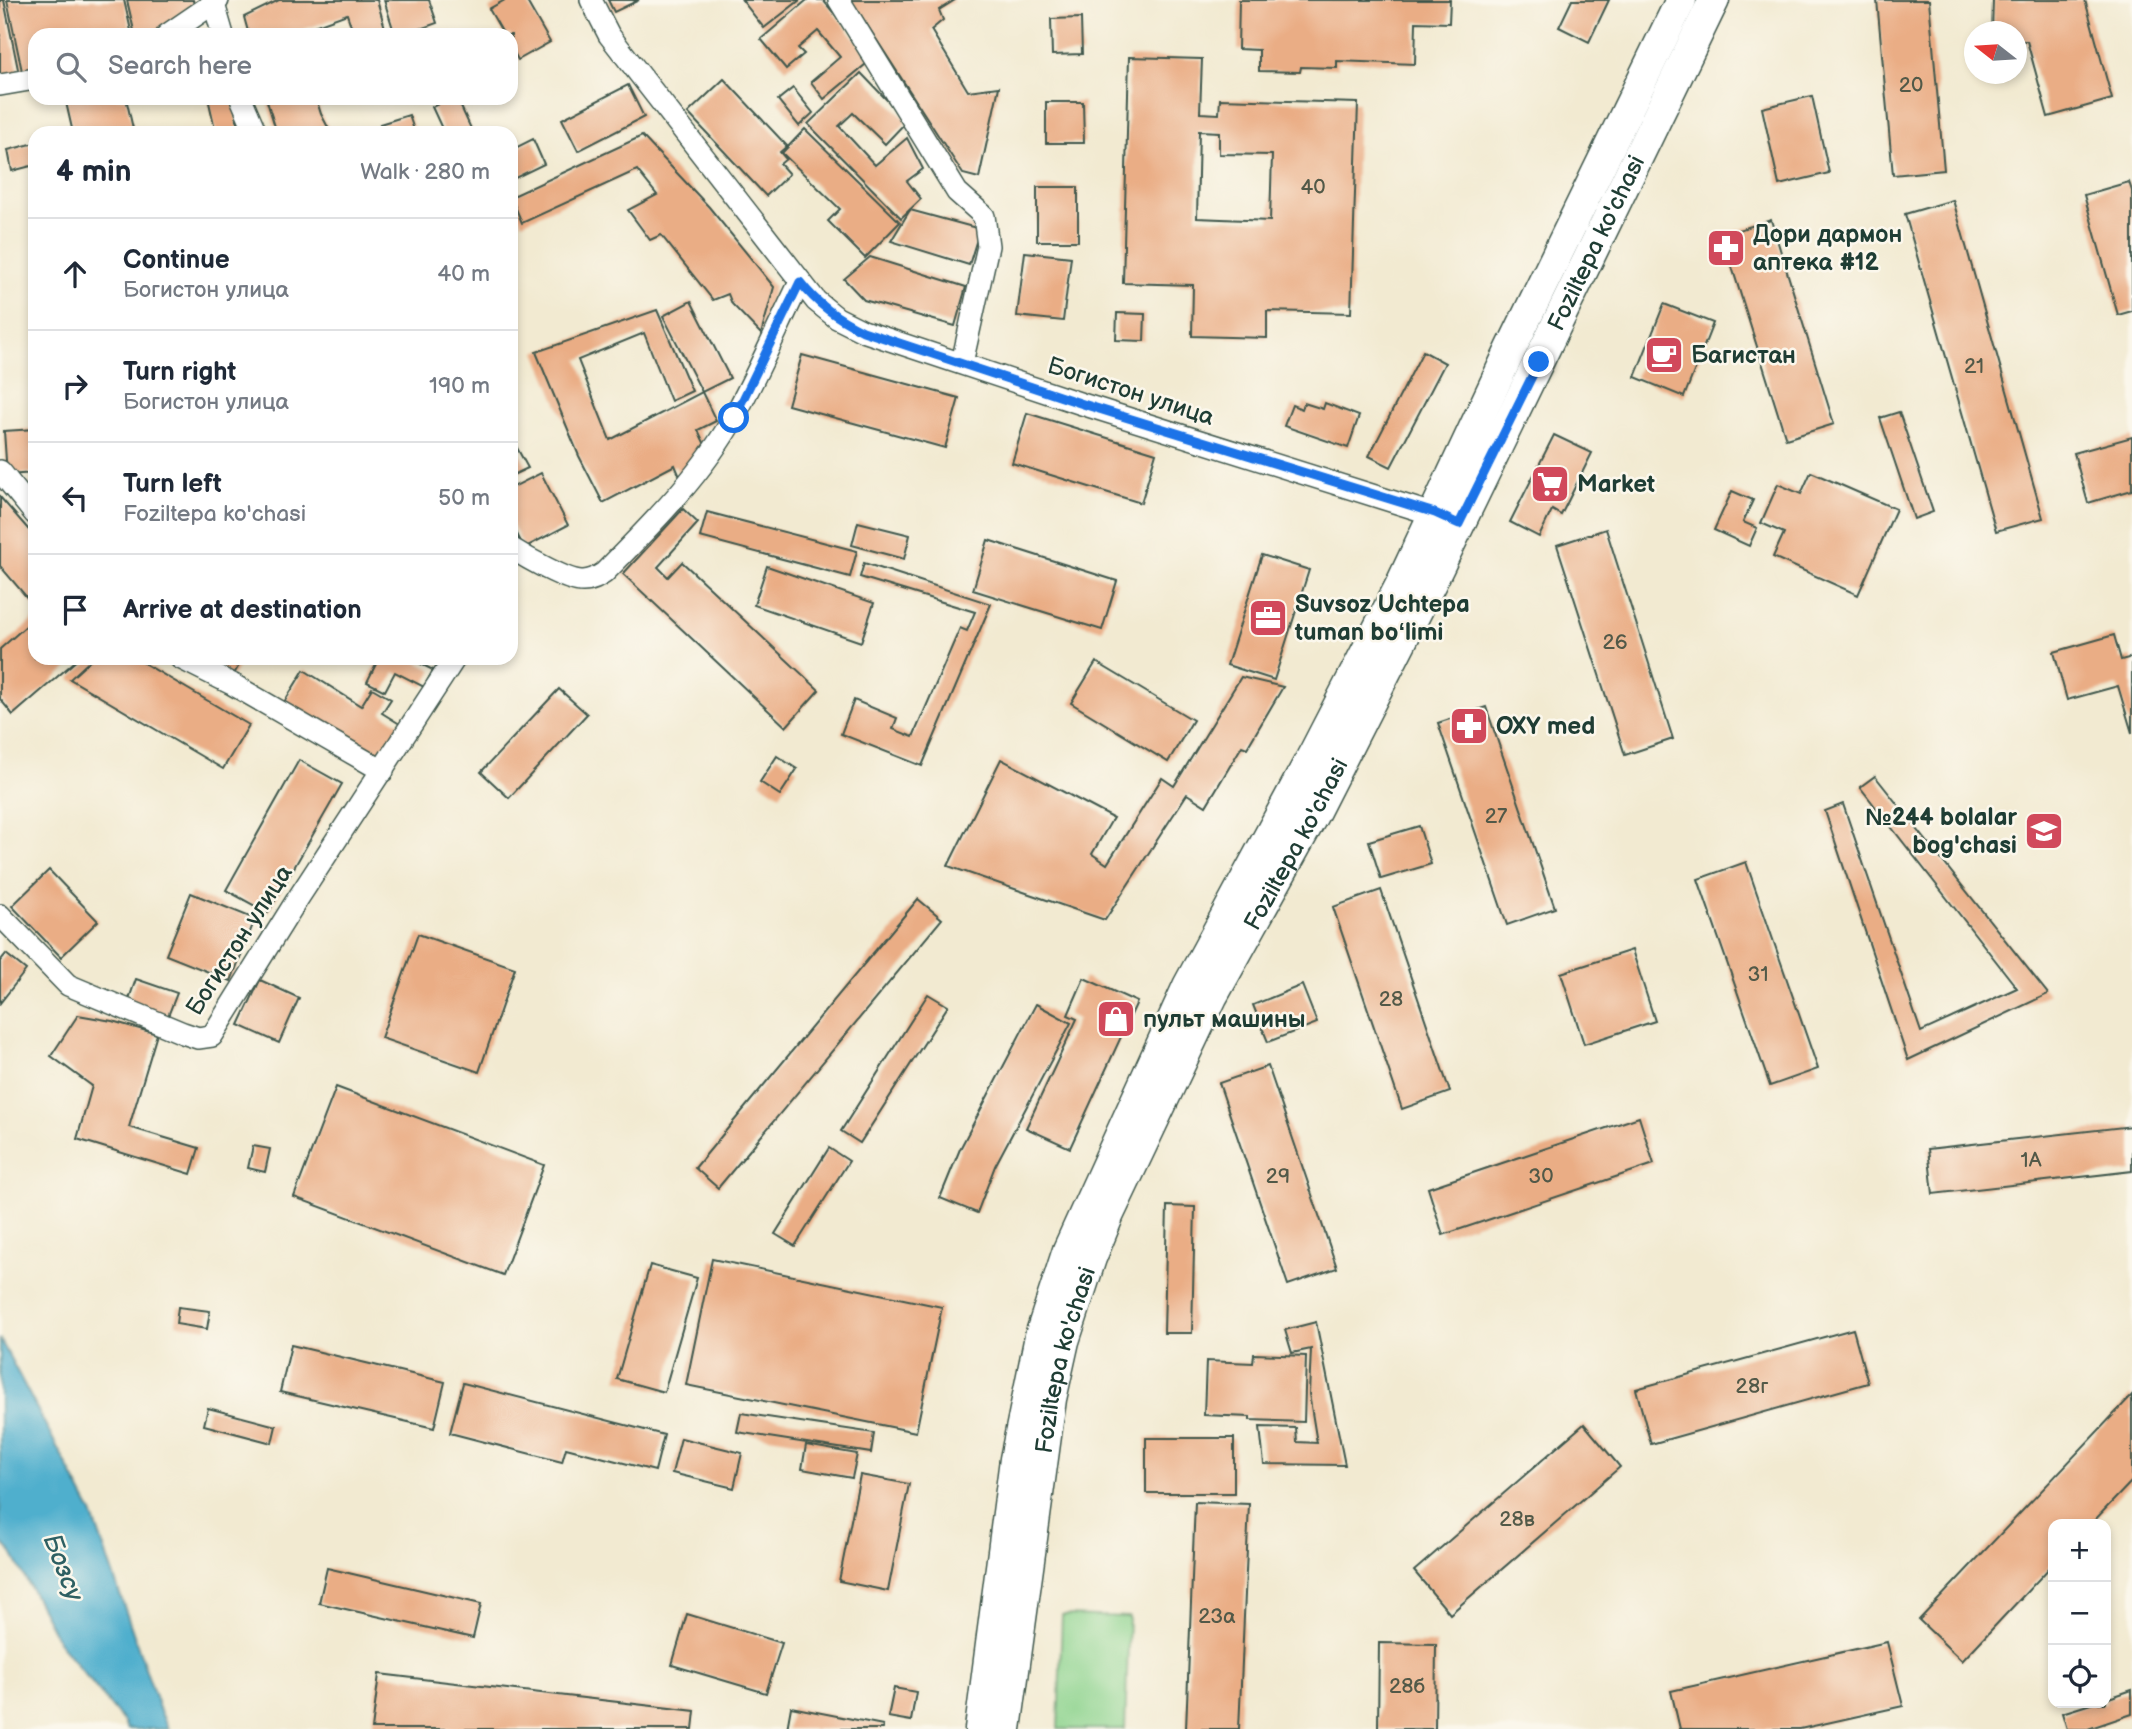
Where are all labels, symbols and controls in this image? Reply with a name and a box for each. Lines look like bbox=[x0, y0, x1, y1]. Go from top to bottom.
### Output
north arrow bbox=[1964, 21, 2027, 84]
search box bbox=[28, 28, 518, 105]
icon: search bbox=[52, 48, 90, 86]
text: Search here bbox=[108, 51, 252, 82]
house number: 20 bbox=[1899, 73, 1923, 98]
street label: Foziltepa ko'chasi bbox=[1542, 151, 1651, 335]
text: 4 min bbox=[56, 154, 131, 190]
text: Walk · 280 m bbox=[360, 158, 490, 186]
house number: 40 bbox=[1300, 175, 1326, 200]
place label: Дори дармон аптека #12 bbox=[1753, 220, 1902, 277]
pharmacy icon: Дори дармон аптека #12 bbox=[1705, 227, 1747, 269]
text: Continue bbox=[123, 245, 230, 276]
icon: ahead bbox=[56, 255, 94, 293]
text: 40 m bbox=[437, 260, 490, 288]
text: Богистон улица bbox=[123, 276, 289, 304]
cafe icon: Багистан bbox=[1643, 334, 1685, 376]
place label: Багистан bbox=[1691, 341, 1796, 370]
route end bbox=[1523, 346, 1554, 377]
street label: Богистон улица bbox=[1044, 351, 1218, 432]
house number: 21 bbox=[1964, 354, 1984, 379]
text: Turn right bbox=[123, 357, 236, 388]
icon: right bbox=[56, 367, 94, 405]
text: 190 m bbox=[429, 372, 490, 400]
text: Богистон улица bbox=[123, 388, 289, 416]
route start bbox=[718, 402, 749, 433]
supermarket icon: Market bbox=[1529, 463, 1571, 505]
text: Turn left bbox=[123, 469, 222, 500]
place label: Market bbox=[1577, 470, 1655, 499]
icon: left bbox=[56, 479, 94, 517]
text: 50 m bbox=[438, 484, 490, 512]
text: Foziltepa ko'chasi bbox=[123, 500, 306, 528]
place label: Suvsoz Uchtepa tuman boʻlimi bbox=[1294, 590, 1470, 647]
icon: arrive bbox=[56, 591, 94, 629]
text: Arrive at destination bbox=[123, 595, 362, 626]
office icon: Suvsoz Uchtepa tuman boʻlimi bbox=[1247, 597, 1289, 639]
house number: 26 bbox=[1602, 630, 1628, 655]
pharmacy icon: OXY med bbox=[1448, 705, 1490, 747]
place label: OXY med bbox=[1496, 712, 1595, 741]
street label: Foziltepa ko'chasi bbox=[1238, 753, 1354, 935]
place label: №244 bolalar bog'chasi bbox=[1865, 803, 2017, 860]
house number: 27 bbox=[1485, 804, 1508, 829]
school or university icon: №244 bolalar bog'chasi bbox=[2023, 810, 2065, 852]
street label: Богистон улица bbox=[180, 860, 299, 1021]
house number: 31 bbox=[1747, 962, 1769, 987]
house number: 28 bbox=[1379, 987, 1403, 1012]
shop icon: пульт машины bbox=[1095, 998, 1137, 1040]
place label: пульт машины bbox=[1143, 1005, 1306, 1034]
house number: 1A bbox=[2021, 1148, 2042, 1173]
house number: 29 bbox=[1266, 1164, 1290, 1189]
house number: 30 bbox=[1528, 1164, 1554, 1189]
street label: Foziltepa ko'chasi bbox=[1030, 1263, 1102, 1455]
house number: 28г bbox=[1736, 1374, 1768, 1399]
house number: 28в bbox=[1499, 1507, 1535, 1532]
map controls bbox=[2048, 1519, 2111, 1708]
button: + bbox=[2048, 1519, 2111, 1582]
water label: Бозсу bbox=[36, 1530, 90, 1606]
button: − bbox=[2048, 1582, 2111, 1645]
house number: 23а bbox=[1198, 1604, 1236, 1629]
button: locate bbox=[2048, 1645, 2111, 1708]
house number: 28б bbox=[1389, 1674, 1425, 1699]

